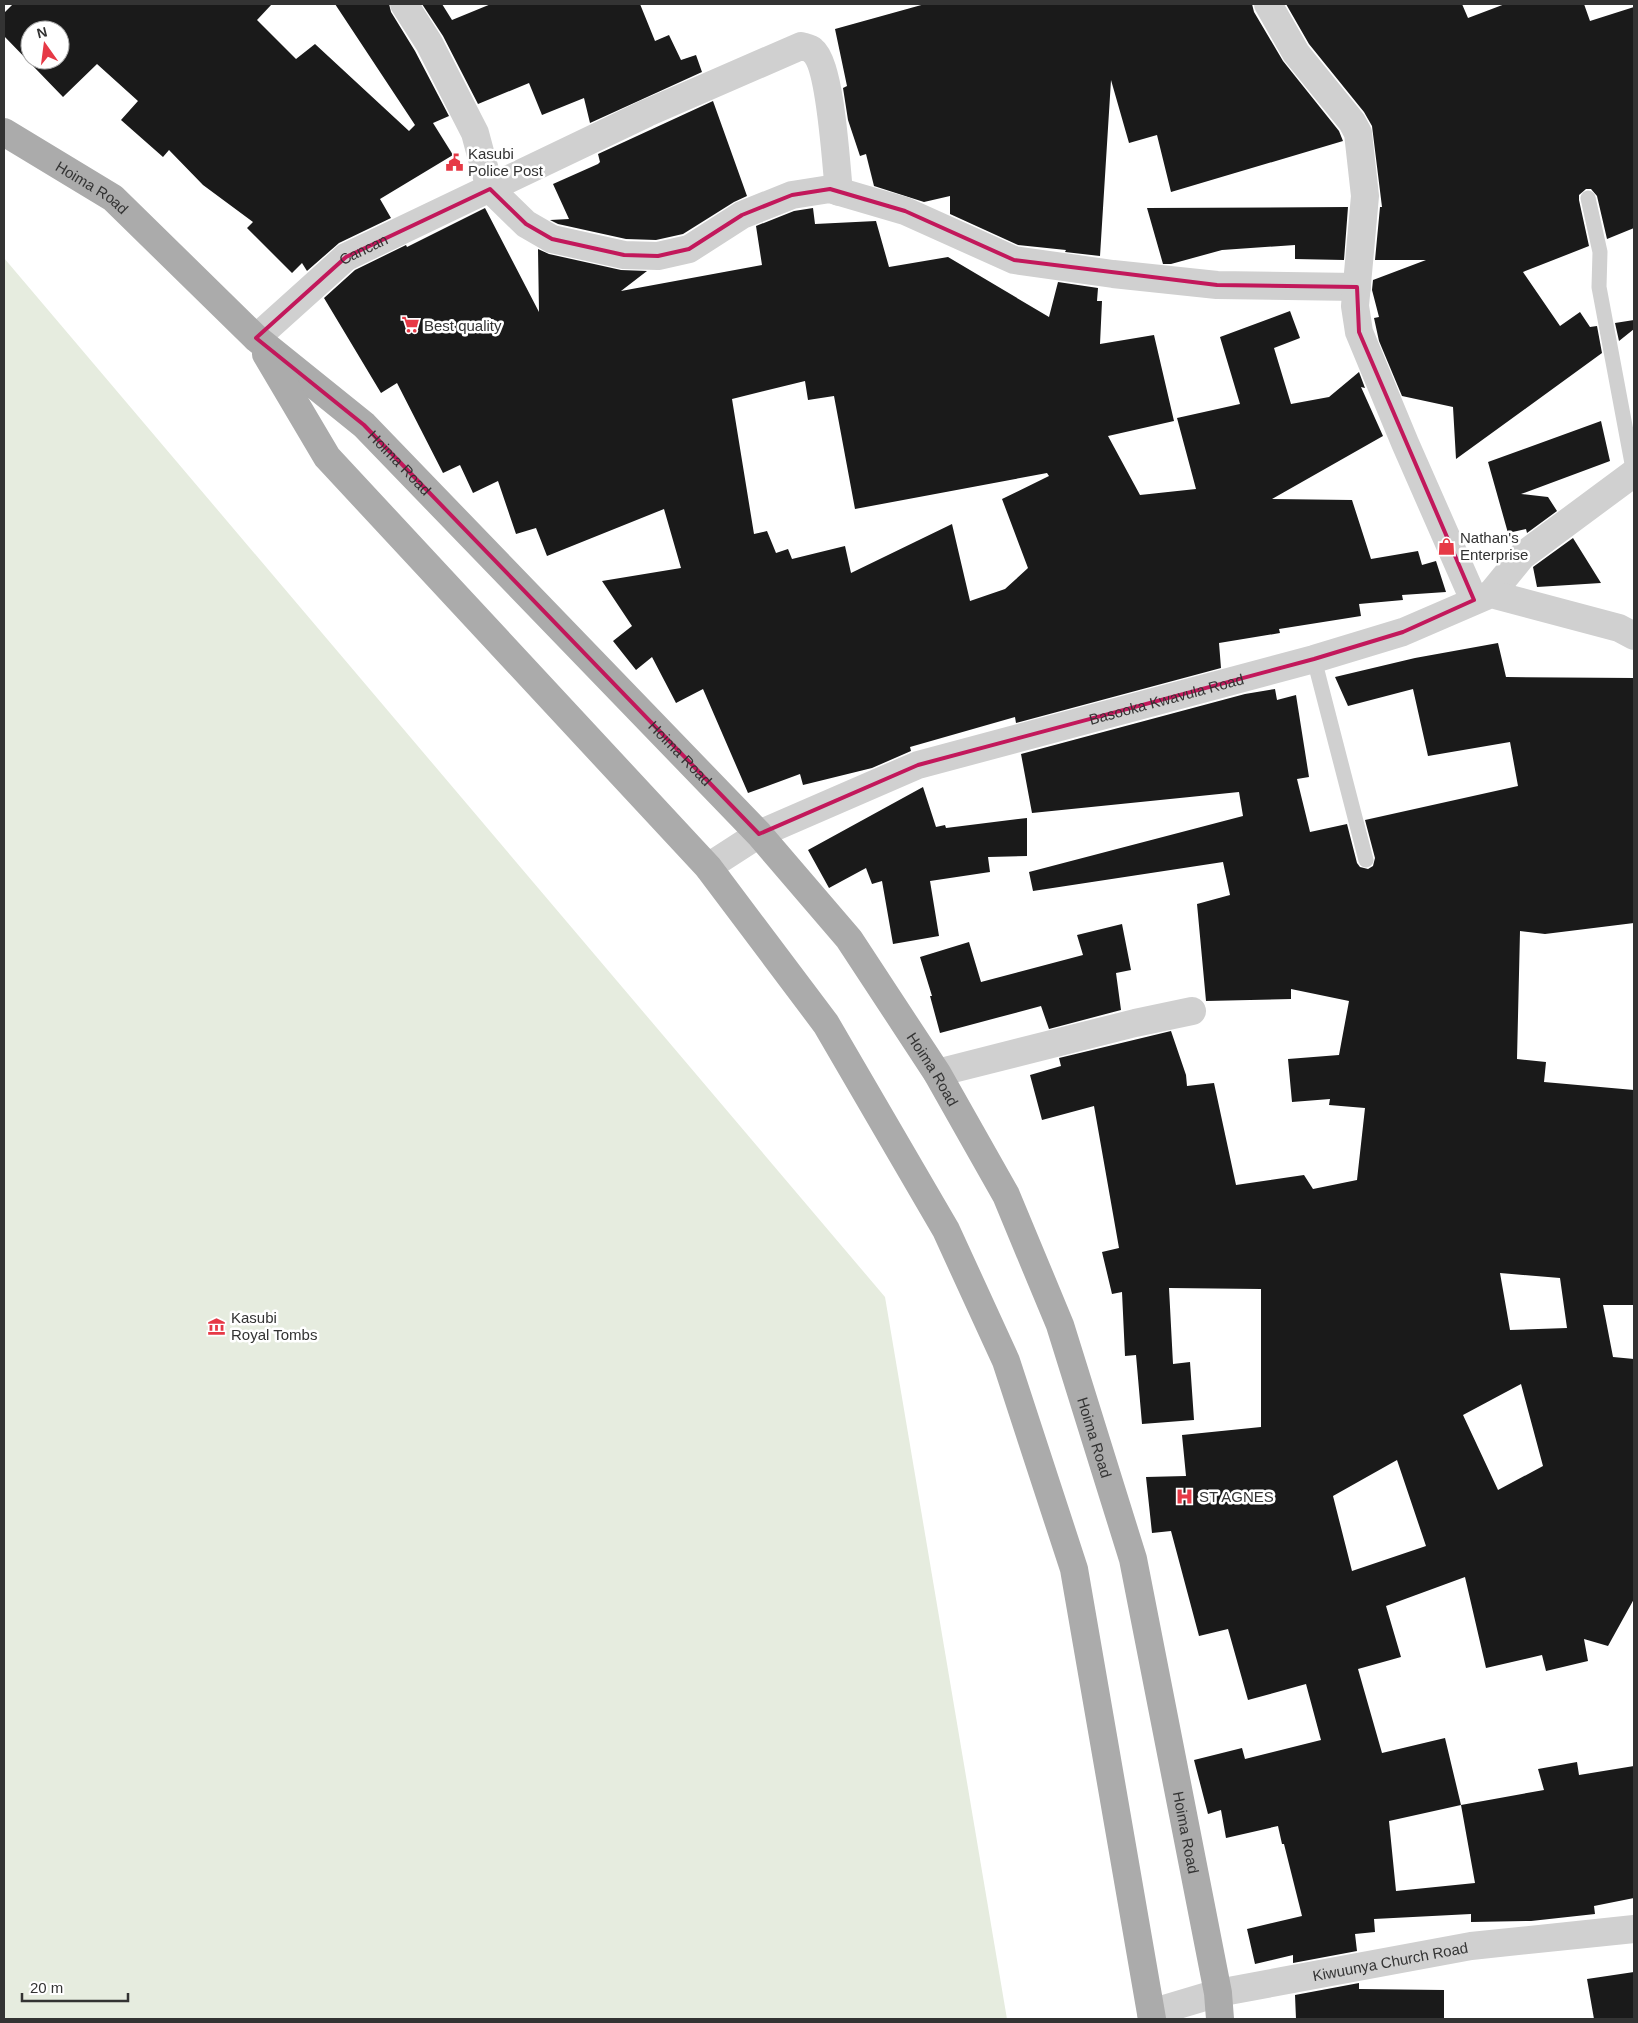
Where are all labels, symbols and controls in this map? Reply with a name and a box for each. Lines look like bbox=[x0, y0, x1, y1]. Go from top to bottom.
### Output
north arrow bbox=[20, 20, 70, 70]
text: N bbox=[35, 23, 49, 41]
place label: Kasubi Police Post bbox=[468, 145, 544, 179]
public building icon: Kasubi Police Post bbox=[444, 152, 464, 172]
street label: Hoima Road bbox=[53, 157, 132, 217]
street label: Cancan bbox=[335, 230, 390, 268]
supermarket icon: Best quality bbox=[400, 315, 420, 335]
place label: Best quality bbox=[424, 317, 502, 334]
street label: Hoima Road bbox=[365, 426, 435, 498]
place label: Nathan's Enterprise bbox=[1460, 529, 1528, 563]
shop icon: Nathan's Enterprise bbox=[1436, 536, 1456, 556]
street label: Basooka Kwavula Road bbox=[1087, 670, 1245, 727]
street label: Hoima Road bbox=[646, 717, 716, 789]
street label: Hoima Road bbox=[904, 1029, 962, 1109]
place label: Kasubi Royal Tombs bbox=[231, 1309, 317, 1343]
museum icon: Kasubi Royal Tombs bbox=[207, 1316, 227, 1336]
street label: Hoima Road bbox=[1074, 1395, 1116, 1480]
hospital icon: ST AGNES bbox=[1175, 1486, 1195, 1506]
place label: ST AGNES bbox=[1199, 1488, 1274, 1505]
street label: Hoima Road bbox=[1170, 1790, 1203, 1875]
street label: Kiwuunya Church Road bbox=[1311, 1938, 1469, 1984]
scale bar bbox=[22, 1970, 129, 2002]
text: 20 m bbox=[30, 1979, 63, 1996]

